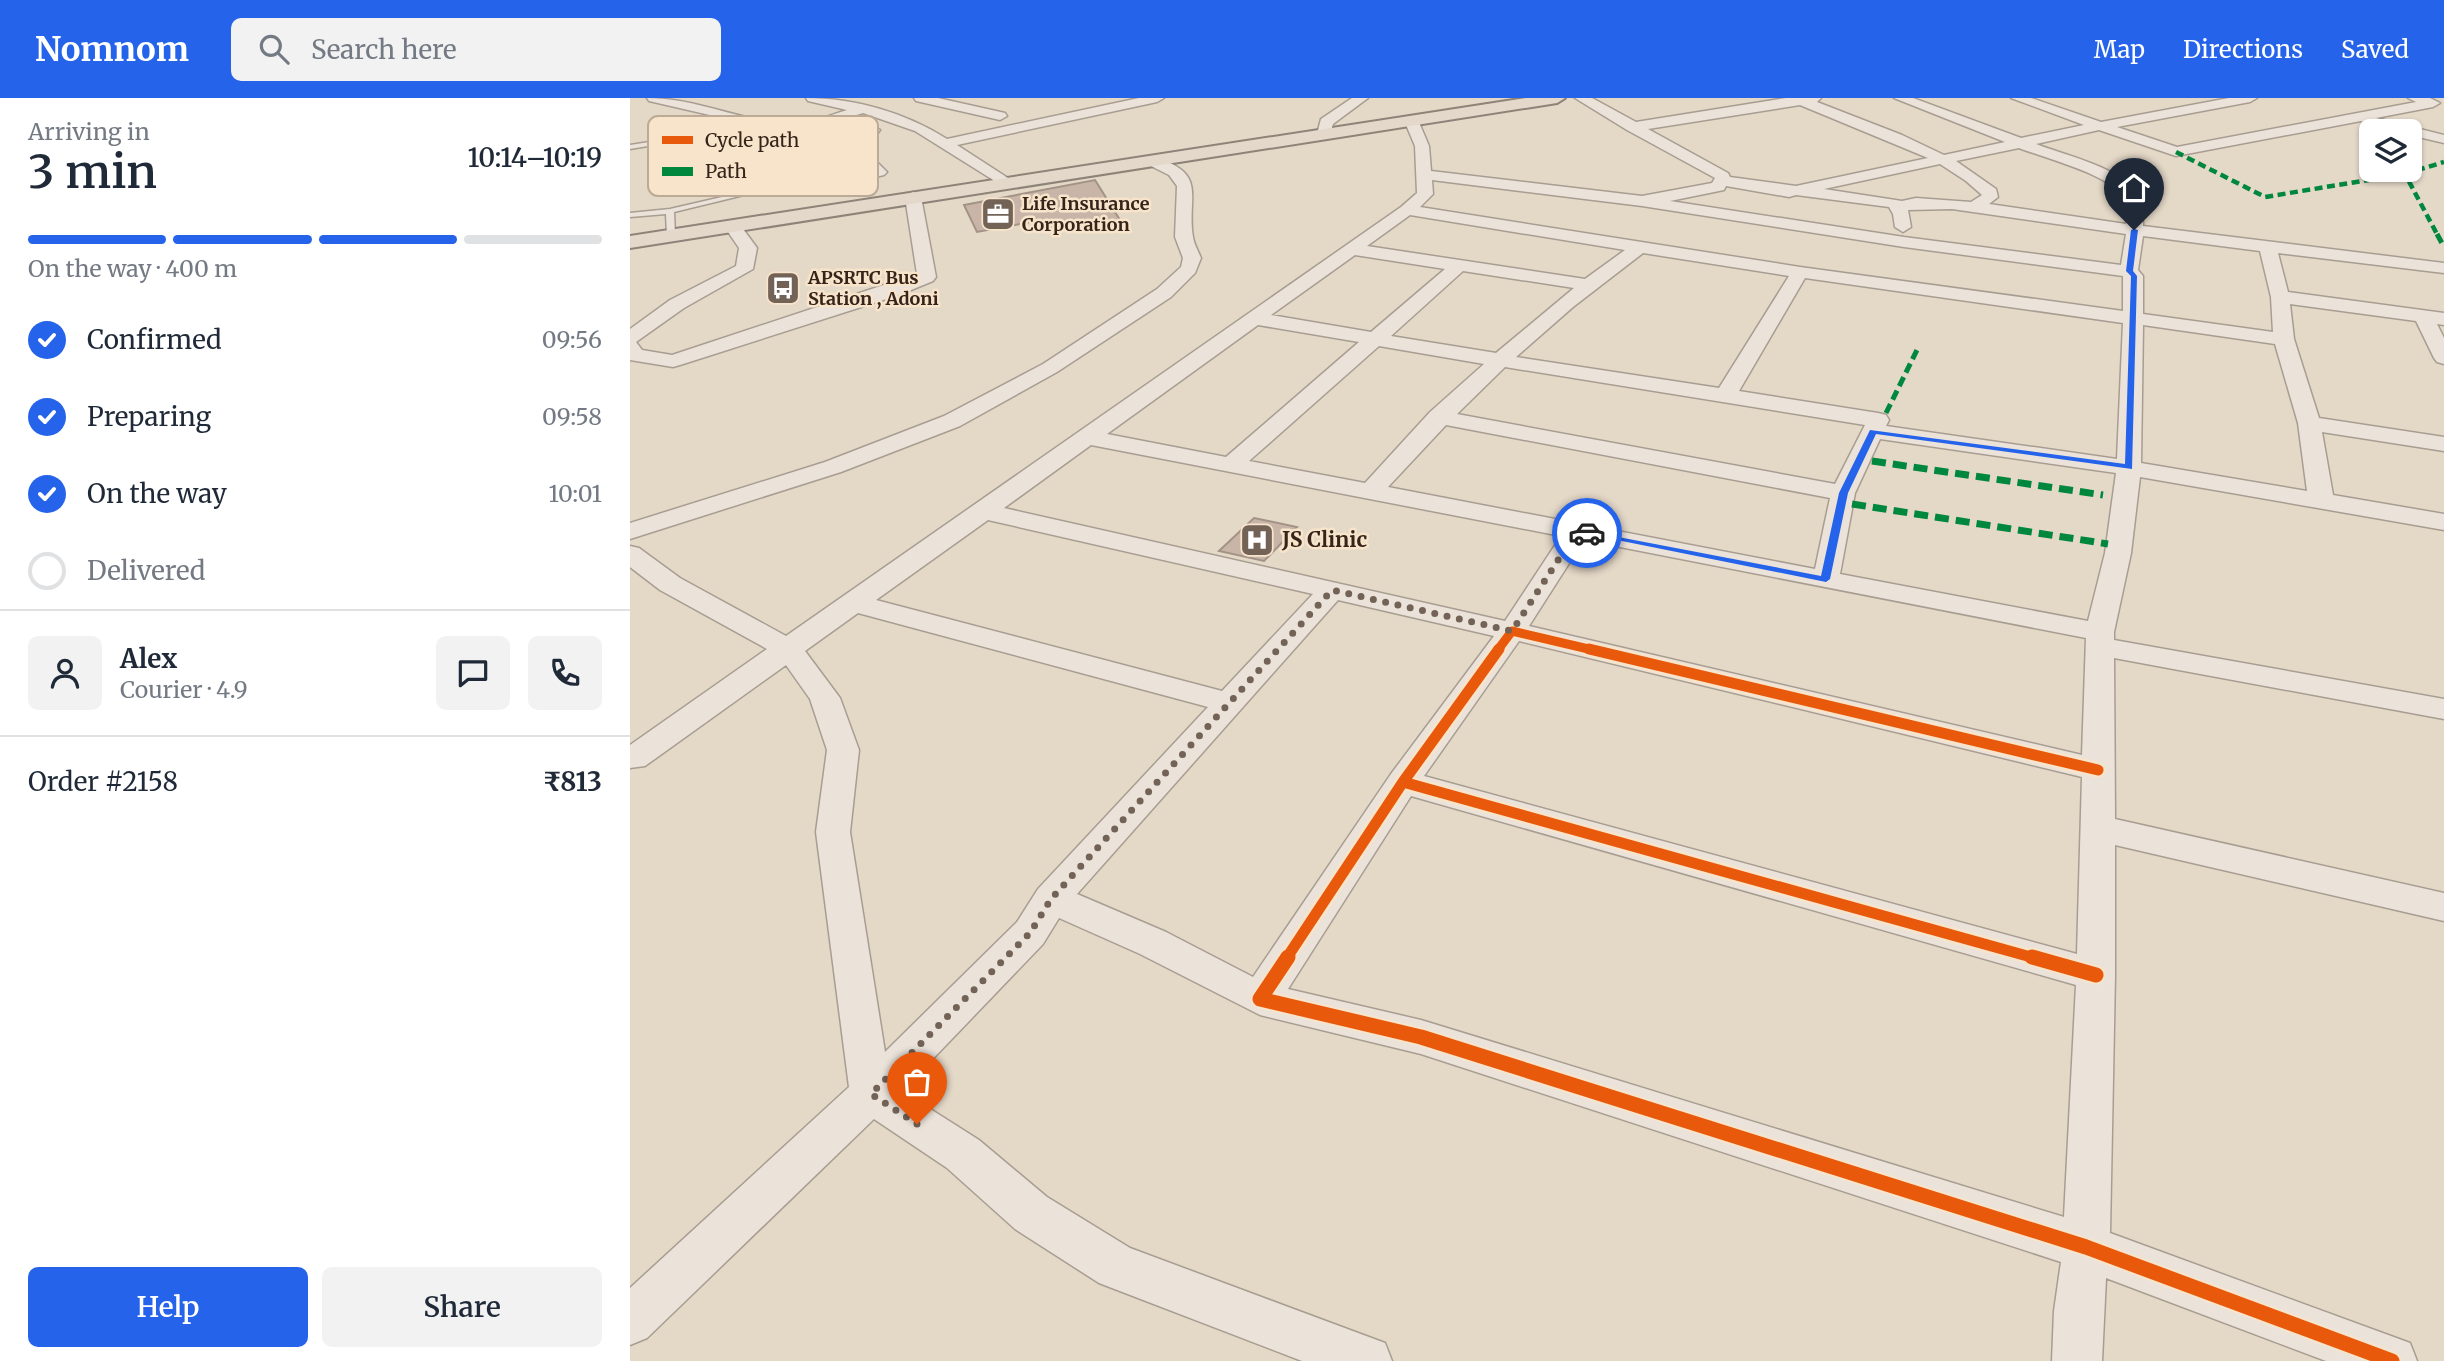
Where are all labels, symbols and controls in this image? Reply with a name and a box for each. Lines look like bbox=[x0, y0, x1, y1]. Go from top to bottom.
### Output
search box bbox=[231, 18, 721, 81]
text: Nomnom bbox=[35, 29, 189, 70]
icon: search bbox=[255, 30, 293, 68]
text: Search here bbox=[311, 33, 457, 66]
text: Map bbox=[2094, 34, 2145, 65]
text: Directions bbox=[2183, 34, 2303, 65]
text: Saved bbox=[2341, 34, 2409, 65]
legend bbox=[648, 116, 878, 196]
text: Arriving in bbox=[28, 117, 150, 146]
map controls bbox=[2359, 119, 2422, 182]
button: layers bbox=[2359, 119, 2422, 182]
text: Cycle path bbox=[705, 128, 800, 152]
text: 10:14–10:19 bbox=[468, 141, 602, 174]
text: 3 min bbox=[28, 143, 157, 201]
pin bbox=[2104, 158, 2164, 230]
text: Path bbox=[705, 159, 747, 183]
icon: home bbox=[2115, 169, 2153, 207]
place label: Life Insurance Corporation bbox=[1022, 192, 1150, 236]
office icon: Life Insurance Corporation bbox=[979, 195, 1017, 233]
text: On the way · 400 m bbox=[28, 254, 237, 283]
place label: APSRTC Bus Station , Adoni bbox=[807, 266, 939, 310]
bus stop icon: APSRTC Bus Station , Adoni bbox=[764, 269, 802, 307]
icon: check bbox=[28, 321, 66, 359]
text: Confirmed bbox=[87, 323, 222, 356]
text: 09:56 bbox=[542, 325, 602, 354]
icon: check bbox=[28, 398, 66, 436]
text: Preparing bbox=[87, 400, 211, 433]
text: 09:58 bbox=[542, 402, 602, 431]
icon: check bbox=[28, 475, 66, 513]
text: On the way bbox=[87, 477, 227, 510]
text: 10:01 bbox=[549, 479, 602, 508]
courier bbox=[1552, 498, 1622, 568]
icon: car bbox=[1568, 514, 1606, 552]
hospital icon: JS Clinic bbox=[1238, 521, 1276, 559]
place label: JS Clinic bbox=[1281, 526, 1367, 553]
text: Delivered bbox=[87, 554, 206, 587]
button: person bbox=[28, 636, 102, 710]
button: chat bbox=[436, 636, 510, 710]
button: phone bbox=[528, 636, 602, 710]
text: Alex bbox=[120, 642, 177, 675]
text: Courier · 4.9 bbox=[120, 675, 248, 704]
text: Order #2158 bbox=[28, 765, 178, 798]
text: ₹813 bbox=[543, 765, 602, 798]
pin bbox=[887, 1052, 947, 1124]
icon: bag bbox=[898, 1063, 936, 1101]
button: Help bbox=[28, 1267, 308, 1347]
button: Share bbox=[322, 1267, 602, 1347]

